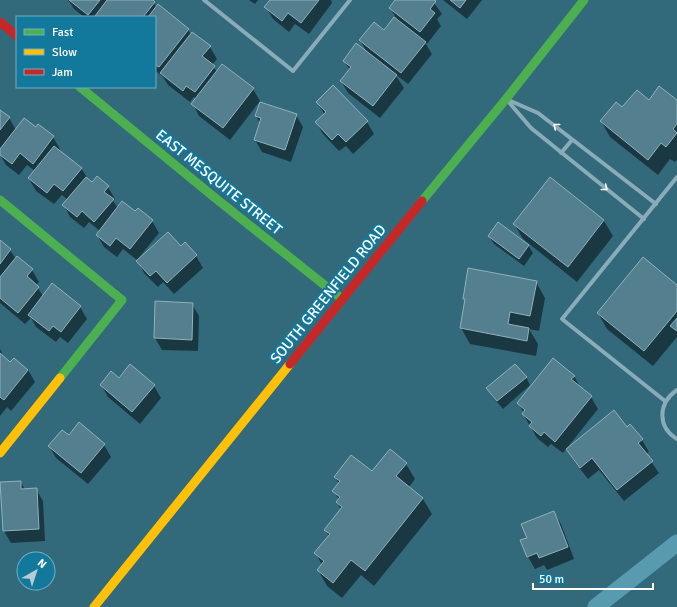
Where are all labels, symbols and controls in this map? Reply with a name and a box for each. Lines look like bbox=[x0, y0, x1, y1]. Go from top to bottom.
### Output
legend bbox=[16, 16, 156, 88]
text: Fast bbox=[52, 25, 73, 40]
text: Slow bbox=[52, 45, 77, 60]
text: Jam bbox=[52, 65, 73, 80]
one-way arrow bbox=[553, 124, 560, 131]
street label: EAST MESQUITE STREET bbox=[152, 126, 286, 239]
one-way arrow bbox=[601, 183, 608, 190]
street label: SOUTH GREENFIELD ROAD bbox=[266, 221, 390, 367]
north arrow bbox=[16, 551, 56, 591]
text: N bbox=[35, 556, 49, 571]
scale bar bbox=[533, 565, 653, 591]
text: 50 m bbox=[539, 572, 564, 587]

